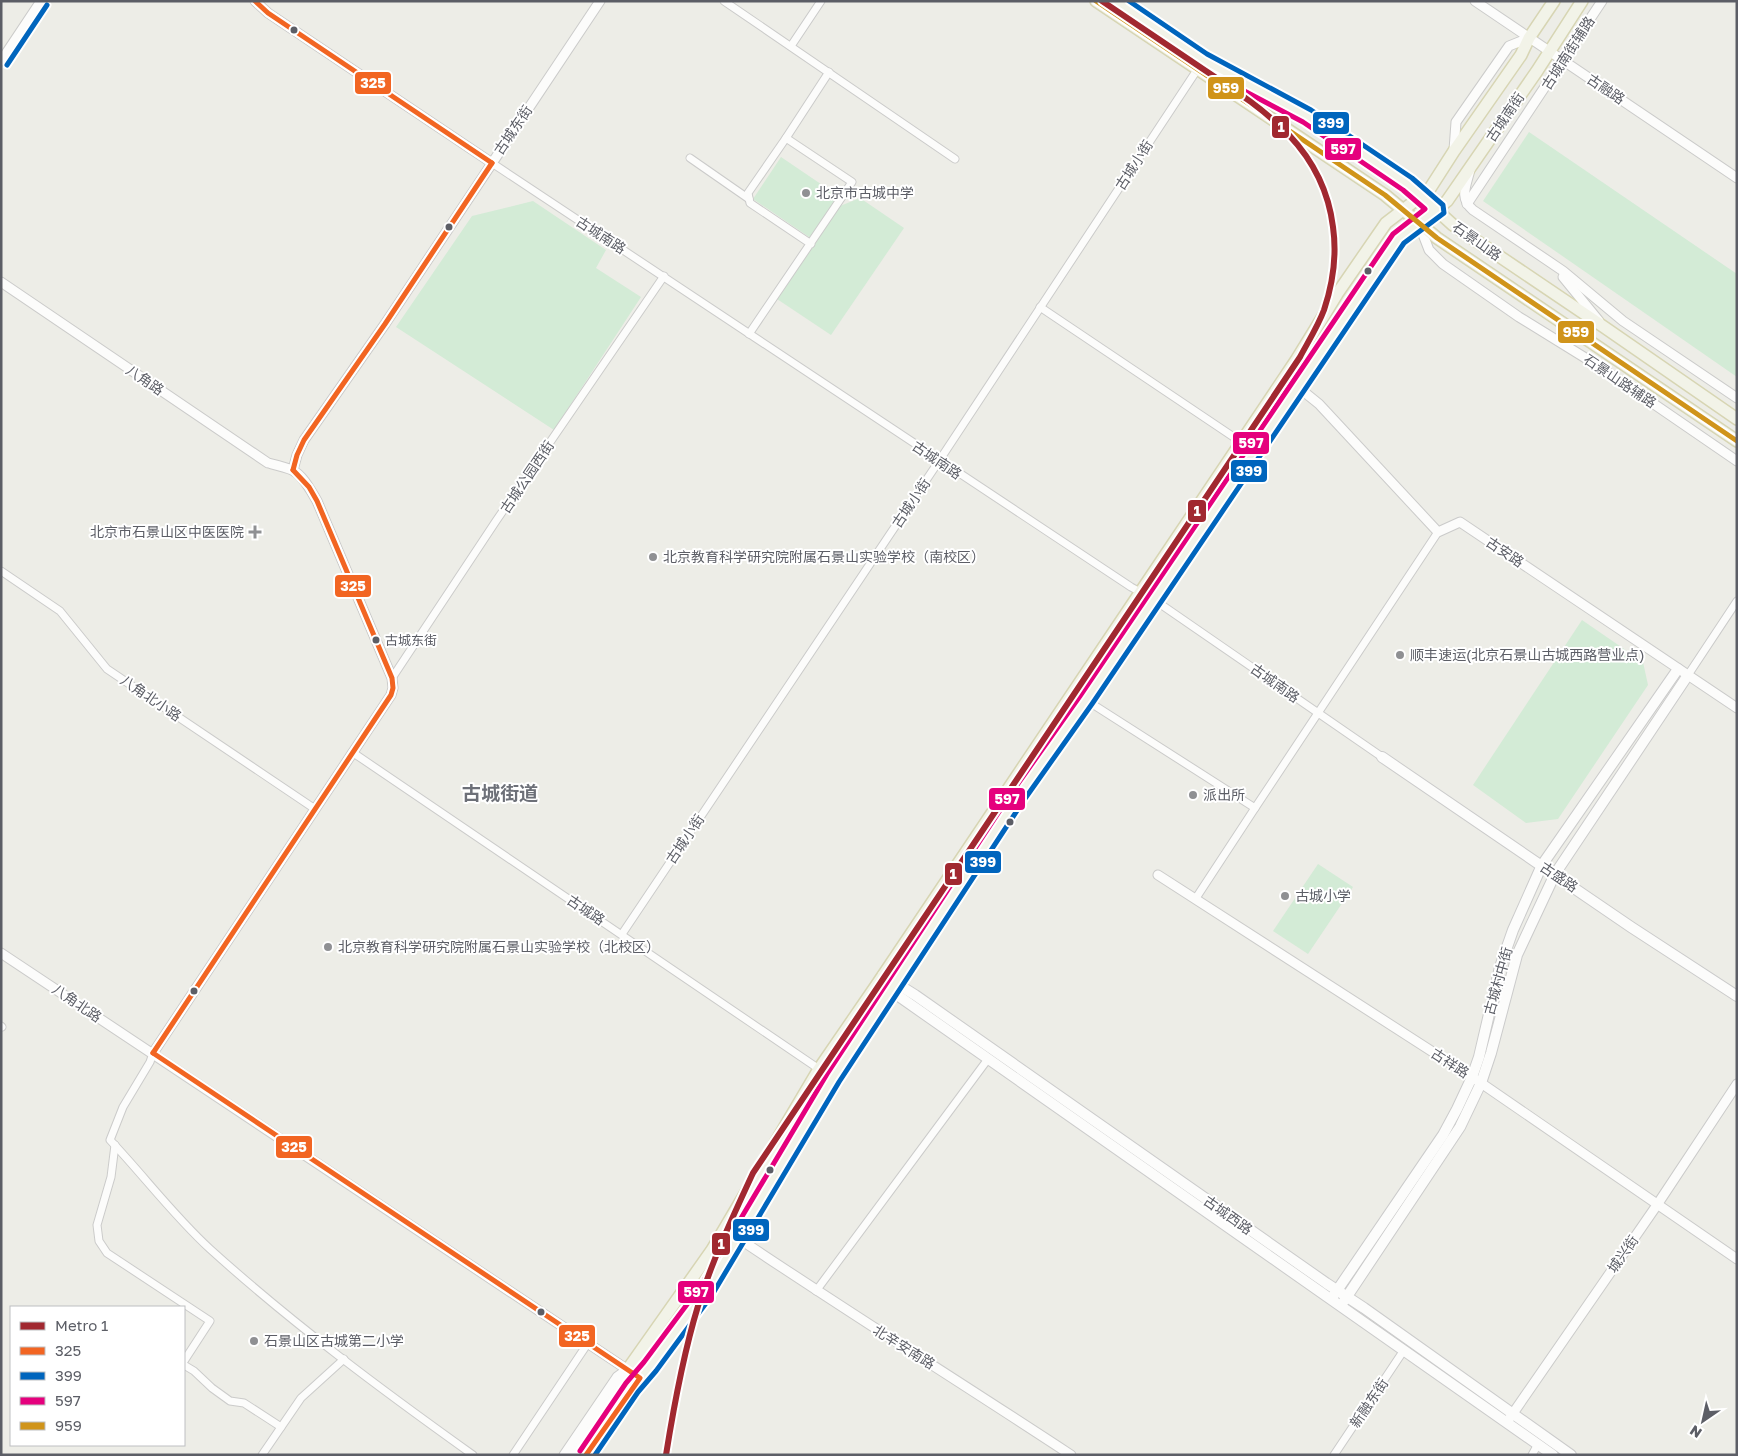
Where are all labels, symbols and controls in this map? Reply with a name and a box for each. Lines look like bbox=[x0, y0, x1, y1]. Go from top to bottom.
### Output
street label: 古城南街辅路 bbox=[1538, 13, 1598, 93]
unlabelled marker bbox=[289, 25, 299, 35]
street label: 古融路 bbox=[1584, 70, 1628, 107]
line badge: 325 bbox=[354, 71, 392, 95]
text: 325 bbox=[360, 74, 386, 91]
line badge: 959 bbox=[1207, 76, 1245, 100]
text: 959 bbox=[1213, 79, 1239, 96]
street label: 古城南街 bbox=[1482, 89, 1527, 145]
street label: 古城东街 bbox=[490, 102, 535, 158]
line badge: 399 bbox=[1312, 111, 1350, 135]
text: 399 bbox=[1318, 114, 1344, 131]
line badge: 1 bbox=[1271, 115, 1290, 139]
text: 1 bbox=[1277, 118, 1285, 135]
street label: 古城小街 bbox=[1111, 137, 1156, 193]
line badge: 597 bbox=[1324, 137, 1362, 161]
text: 597 bbox=[1330, 140, 1356, 157]
place label: 北京市古城中学 bbox=[816, 184, 914, 201]
marker: 北京市古城中学 bbox=[800, 187, 812, 199]
street label: 古城南路 bbox=[573, 212, 629, 257]
street label: 石景山路 bbox=[1449, 218, 1505, 264]
unlabelled marker bbox=[444, 222, 454, 232]
unlabelled marker bbox=[1363, 266, 1373, 276]
line badge: 959 bbox=[1557, 320, 1595, 344]
text: 959 bbox=[1563, 323, 1589, 340]
street label: 石景山路辅路 bbox=[1581, 350, 1660, 411]
street label: 八角路 bbox=[123, 361, 167, 398]
line badge: 597 bbox=[1232, 431, 1270, 455]
text: 597 bbox=[1238, 434, 1264, 451]
street label: 古城公园西街 bbox=[496, 437, 557, 516]
street label: 古城南路 bbox=[909, 437, 965, 482]
line badge: 399 bbox=[1230, 459, 1268, 483]
text: 399 bbox=[1236, 462, 1262, 479]
street label: 古城小街 bbox=[888, 475, 933, 531]
line badge: 1 bbox=[1187, 499, 1207, 523]
text: 1 bbox=[1193, 502, 1201, 519]
place label: 北京市石景山区中医医院 bbox=[90, 523, 244, 540]
marker: 北京市石景山区中医医院 bbox=[248, 525, 262, 539]
street label: 古安路 bbox=[1483, 533, 1527, 570]
place label: 北京教育科学研究院附属石景山实验学校（南校区） bbox=[663, 548, 985, 565]
marker: 北京教育科学研究院附属石景山实验学校（南校区） bbox=[647, 551, 659, 563]
line badge: 325 bbox=[334, 574, 372, 598]
text: 325 bbox=[340, 577, 366, 594]
place label: 古城东街 bbox=[385, 632, 437, 648]
marker: 古城东街 bbox=[371, 635, 381, 645]
place label: 顺丰速运(北京石景山古城西路营业点) bbox=[1410, 646, 1645, 663]
marker: 顺丰速运(北京石景山古城西路营业点) bbox=[1394, 649, 1406, 661]
street label: 古城南路 bbox=[1247, 660, 1303, 706]
street label: 八角北小路 bbox=[118, 671, 185, 724]
district label: 古城街道 bbox=[462, 781, 538, 804]
place label: 派出所 bbox=[1203, 786, 1245, 803]
line badge: 597 bbox=[988, 787, 1026, 811]
marker: 派出所 bbox=[1187, 789, 1199, 801]
text: 597 bbox=[994, 790, 1020, 807]
street label: 古城小街 bbox=[662, 811, 707, 867]
unlabelled marker bbox=[1005, 817, 1015, 827]
line badge: 399 bbox=[964, 850, 1002, 874]
text: 399 bbox=[970, 853, 996, 870]
street label: 古盛路 bbox=[1537, 858, 1581, 895]
line badge: 1 bbox=[944, 862, 963, 886]
text: 1 bbox=[949, 865, 957, 882]
place label: 古城小学 bbox=[1295, 887, 1351, 904]
marker: 古城小学 bbox=[1279, 890, 1291, 902]
street label: 古城路 bbox=[564, 891, 608, 928]
place label: 北京教育科学研究院附属石景山实验学校（北校区） bbox=[338, 938, 660, 955]
marker: 北京教育科学研究院附属石景山实验学校（北校区） bbox=[322, 941, 334, 953]
street label: 古城村中街 bbox=[1480, 945, 1515, 1017]
street label: 八角北路 bbox=[49, 980, 105, 1025]
unlabelled marker bbox=[189, 986, 199, 996]
street label: 古祥路 bbox=[1428, 1044, 1473, 1081]
line badge: 325 bbox=[275, 1135, 313, 1159]
text: 325 bbox=[281, 1138, 307, 1155]
unlabelled marker bbox=[765, 1165, 775, 1175]
street label: 古城西路 bbox=[1200, 1192, 1256, 1238]
line badge: 399 bbox=[732, 1218, 770, 1242]
text: 399 bbox=[738, 1221, 764, 1238]
line badge: 1 bbox=[711, 1232, 731, 1256]
street label: 城兴街 bbox=[1604, 1232, 1642, 1276]
text: 1 bbox=[717, 1235, 725, 1252]
line badge: 597 bbox=[677, 1280, 715, 1304]
text: 597 bbox=[683, 1283, 709, 1300]
legend bbox=[10, 1306, 185, 1446]
unlabelled marker bbox=[536, 1307, 546, 1317]
text: Metro 1 bbox=[55, 1316, 108, 1334]
street label: 北辛安南路 bbox=[870, 1321, 938, 1372]
line badge: 325 bbox=[558, 1324, 596, 1348]
text: 325 bbox=[564, 1327, 590, 1344]
place label: 石景山区古城第二小学 bbox=[264, 1332, 404, 1349]
marker: 石景山区古城第二小学 bbox=[248, 1335, 260, 1347]
text: 325 bbox=[55, 1341, 81, 1359]
text: 399 bbox=[55, 1366, 82, 1384]
street label: 新融东街 bbox=[1346, 1375, 1391, 1431]
text: 597 bbox=[55, 1391, 81, 1409]
north arrow bbox=[1678, 1396, 1728, 1446]
text: 959 bbox=[55, 1416, 82, 1434]
text: N bbox=[1686, 1422, 1705, 1442]

